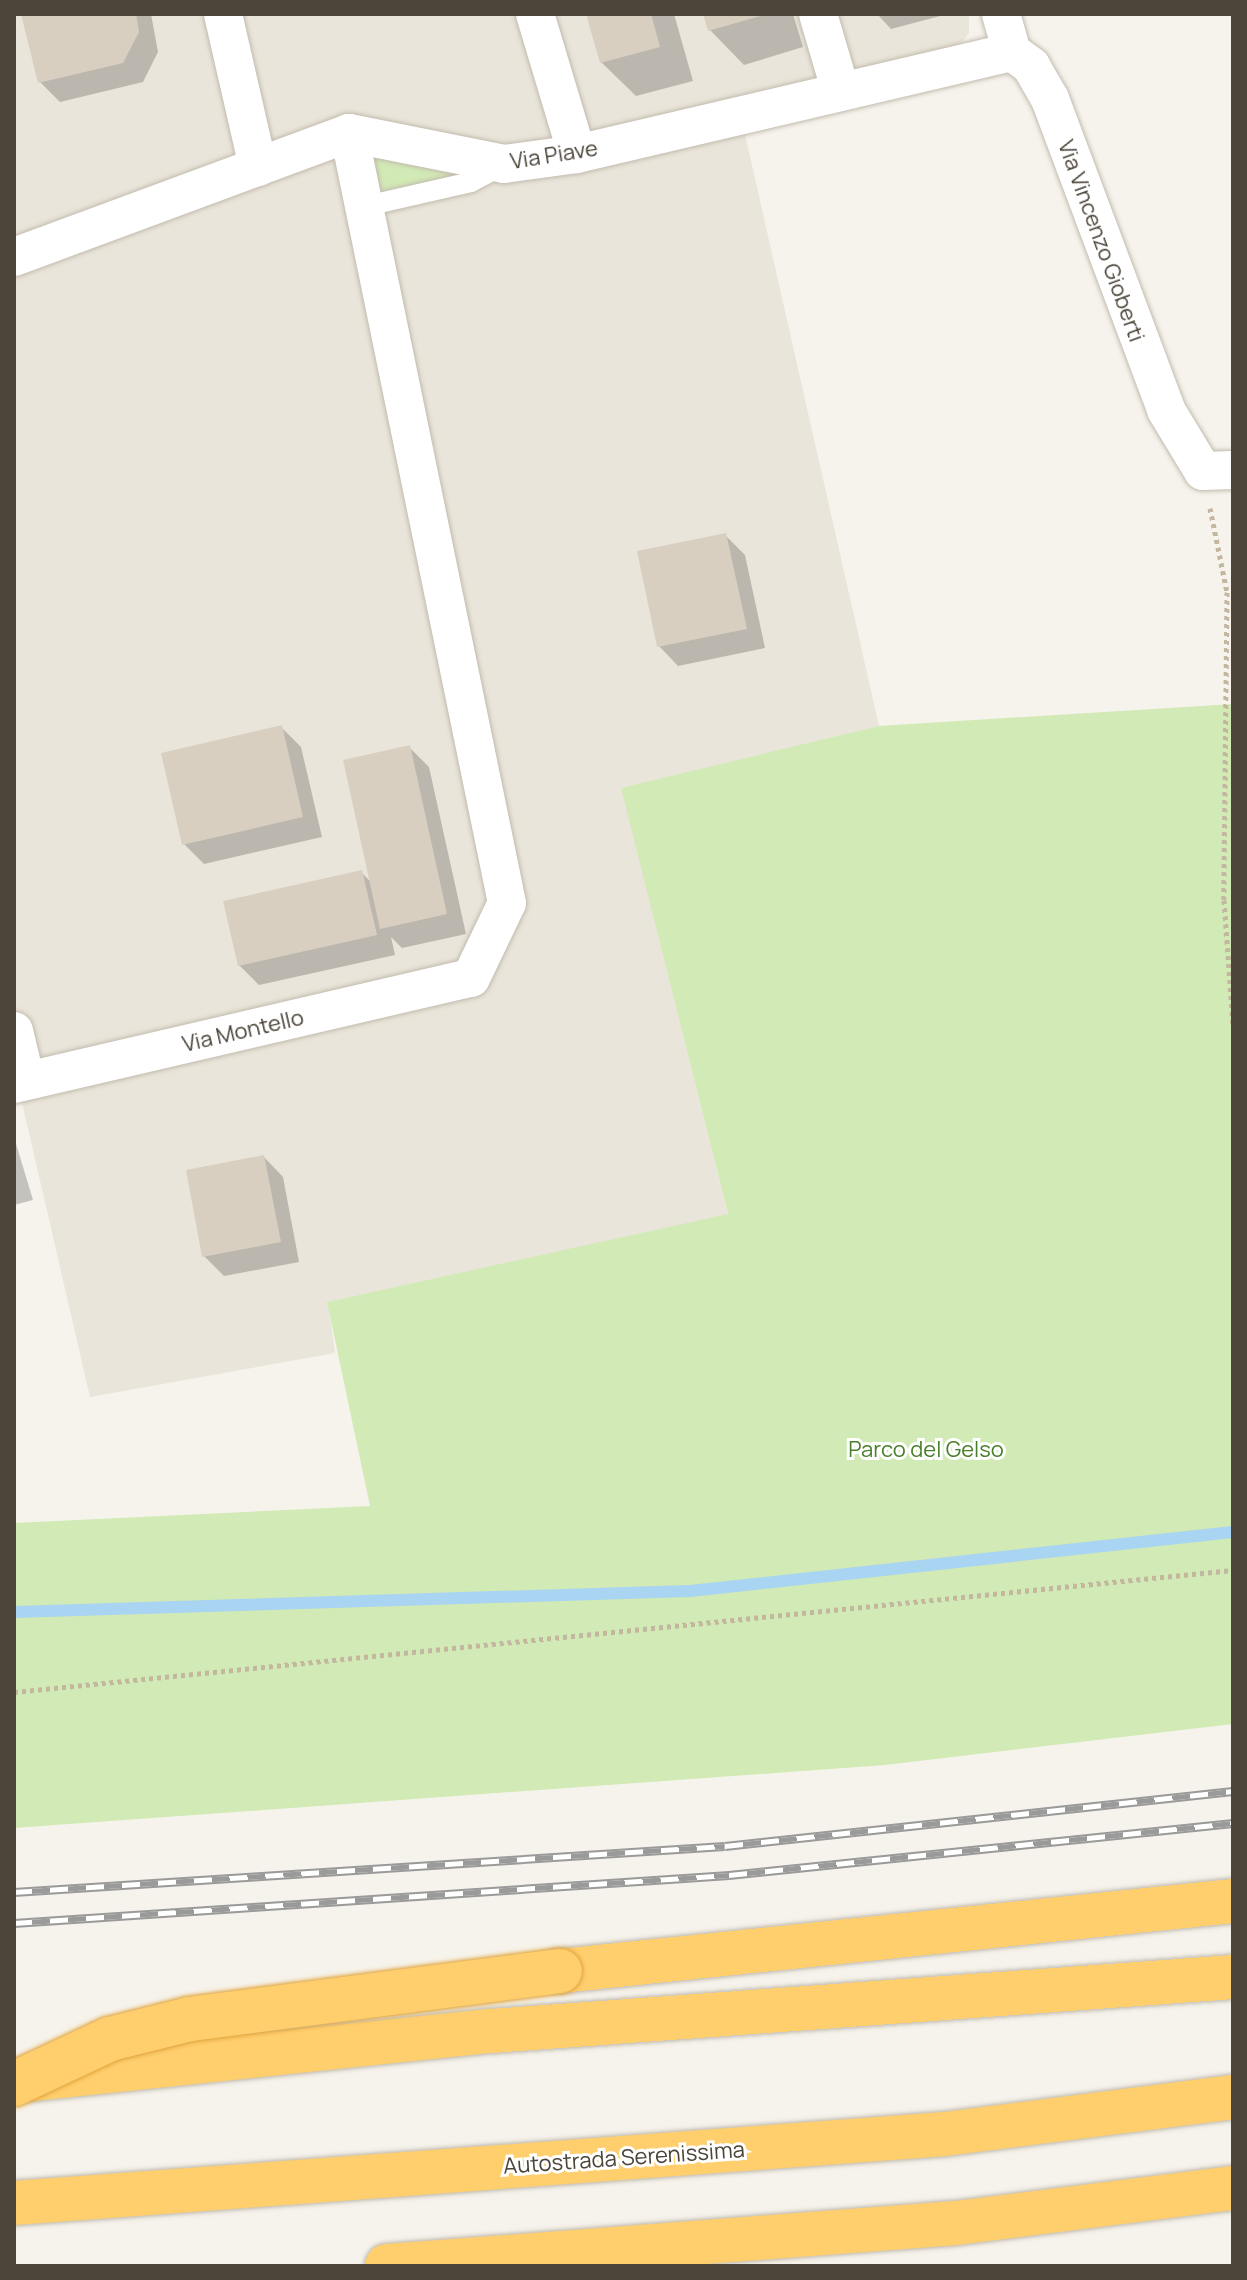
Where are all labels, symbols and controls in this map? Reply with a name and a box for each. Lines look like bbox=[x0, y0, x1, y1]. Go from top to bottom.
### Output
street label: Via Piave bbox=[508, 135, 600, 175]
street label: Via Vincenzo Gioberti bbox=[1052, 137, 1150, 345]
street label: Via Montello bbox=[180, 1004, 306, 1058]
park label: Parco del Gelso bbox=[848, 1437, 1004, 1463]
street label: Autostrada Serenissima bbox=[502, 2136, 746, 2180]

